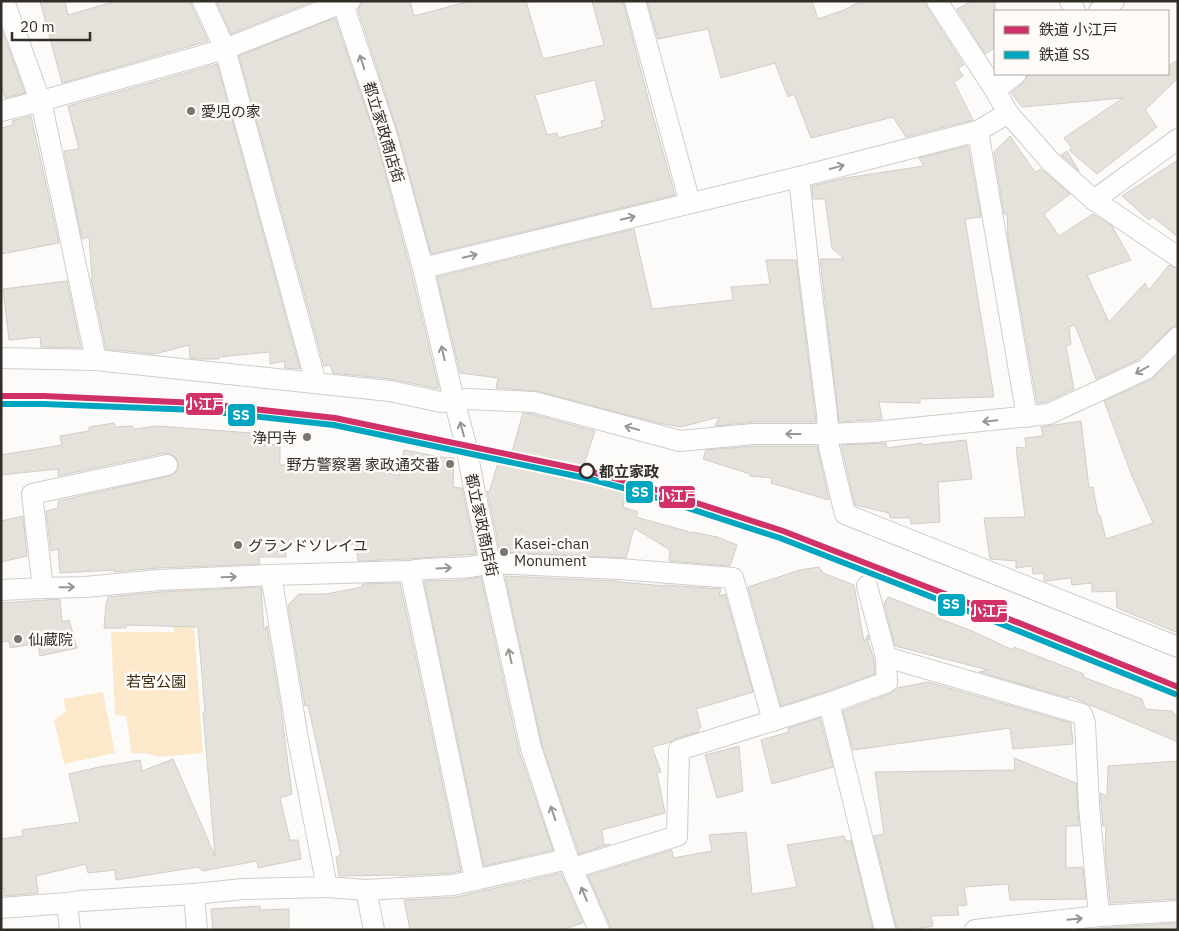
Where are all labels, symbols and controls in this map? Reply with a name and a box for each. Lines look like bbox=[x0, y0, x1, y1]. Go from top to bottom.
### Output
scale bar bbox=[12, 10, 90, 42]
legend bbox=[994, 10, 1169, 75]
text: 20 m bbox=[20, 17, 55, 36]
text: 鉄道 小江戸 bbox=[1039, 20, 1118, 39]
text: 鉄道 SS bbox=[1039, 45, 1090, 64]
one-way arrow bbox=[357, 54, 366, 70]
street label: 都立家政商店街 bbox=[360, 79, 408, 185]
place label: 愛児の家 bbox=[201, 102, 261, 121]
marker: 愛児の家 bbox=[185, 105, 197, 117]
one-way arrow bbox=[828, 162, 844, 171]
one-way arrow bbox=[619, 213, 635, 222]
one-way arrow bbox=[461, 251, 477, 260]
one-way arrow bbox=[438, 345, 447, 361]
one-way arrow bbox=[1134, 365, 1149, 375]
line badge: 小江戸 bbox=[185, 392, 224, 416]
text: 小江戸 bbox=[184, 395, 226, 413]
line badge: SS bbox=[227, 403, 256, 427]
text: SS bbox=[232, 406, 250, 424]
one-way arrow bbox=[982, 416, 998, 425]
one-way arrow bbox=[457, 421, 466, 437]
one-way arrow bbox=[625, 423, 641, 432]
place label: 浄円寺 bbox=[252, 428, 297, 447]
one-way arrow bbox=[785, 429, 802, 439]
marker: 浄円寺 bbox=[301, 431, 313, 443]
place label: 野方警察署 家政通交番 bbox=[286, 455, 440, 474]
marker: 野方警察署 家政通交番 bbox=[444, 458, 456, 470]
place label: 都立家政 bbox=[599, 462, 659, 481]
marker: 都立家政 bbox=[579, 463, 595, 479]
street label: 都立家政商店街 bbox=[462, 472, 502, 578]
line badge: SS bbox=[625, 480, 654, 504]
text: SS bbox=[631, 483, 649, 501]
line badge: 小江戸 bbox=[658, 485, 696, 509]
text: 小江戸 bbox=[656, 487, 698, 505]
place label: Kasei-chan Monument bbox=[514, 534, 589, 570]
place label: グランドソレイユ bbox=[248, 536, 368, 555]
marker: グランドソレイユ bbox=[232, 539, 244, 551]
marker: Kasei-chan Monument bbox=[498, 546, 510, 558]
one-way arrow bbox=[436, 563, 452, 572]
one-way arrow bbox=[221, 572, 237, 582]
one-way arrow bbox=[59, 582, 75, 592]
line badge: SS bbox=[937, 593, 966, 617]
text: SS bbox=[942, 595, 960, 613]
line badge: 小江戸 bbox=[970, 599, 1008, 623]
text: 小江戸 bbox=[968, 602, 1010, 620]
place label: 仙蔵院 bbox=[28, 630, 73, 649]
marker: 仙蔵院 bbox=[12, 633, 24, 645]
one-way arrow bbox=[505, 649, 514, 665]
park label: 若宮公園 bbox=[126, 672, 186, 691]
one-way arrow bbox=[547, 805, 557, 821]
one-way arrow bbox=[578, 887, 588, 902]
one-way arrow bbox=[1067, 914, 1083, 924]

